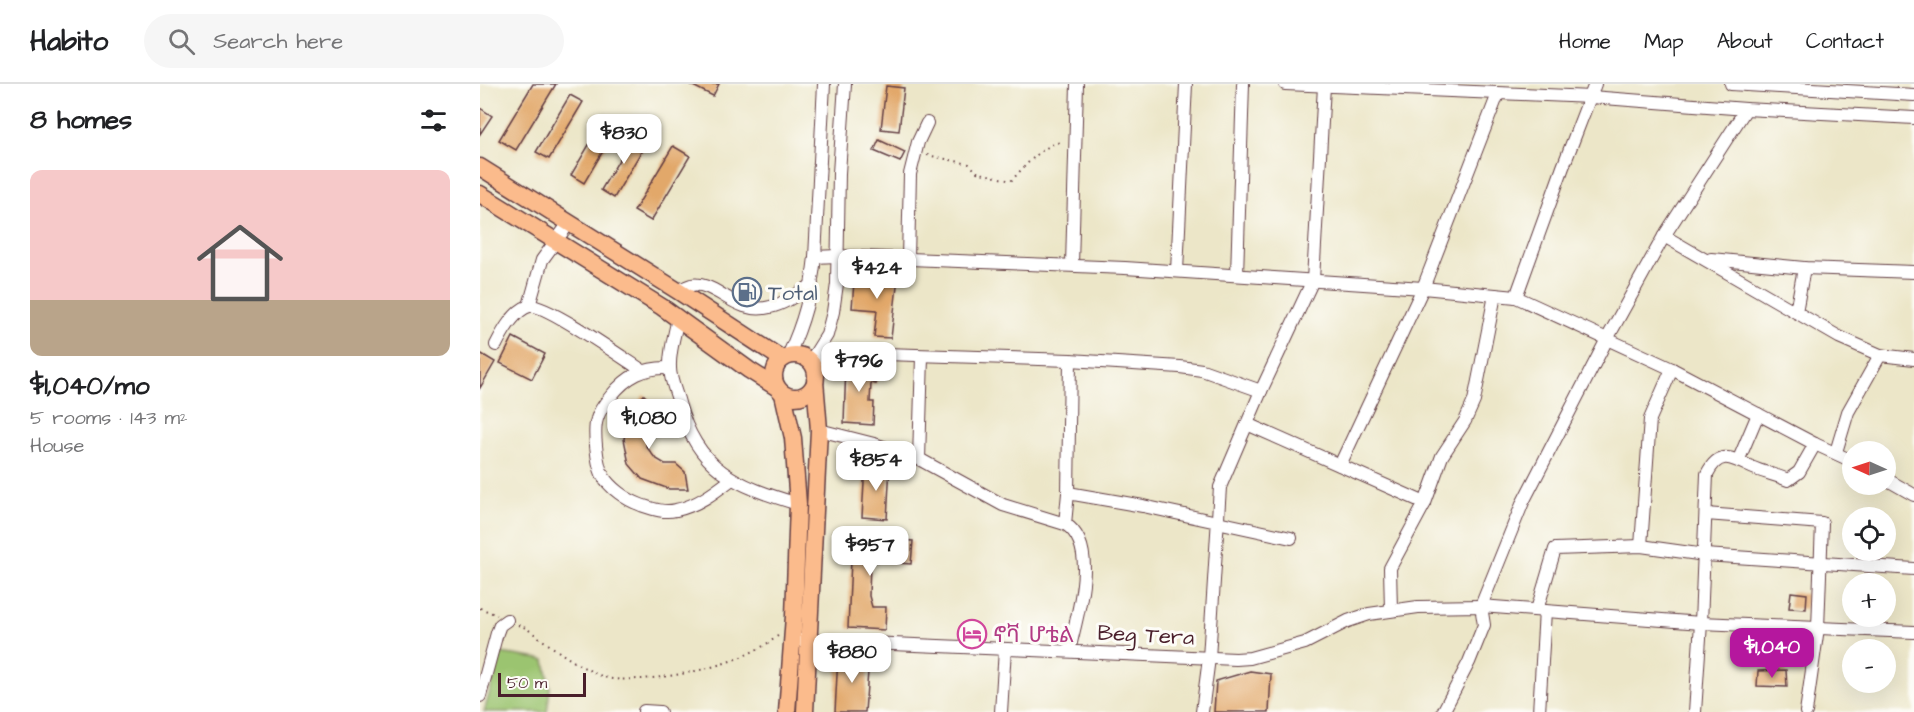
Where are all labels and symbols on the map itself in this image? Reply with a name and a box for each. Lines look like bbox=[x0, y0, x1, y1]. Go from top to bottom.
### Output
pin: $830 bbox=[588, 114, 660, 165]
pin: $424 bbox=[841, 249, 913, 300]
fuel station icon: Total bbox=[731, 276, 763, 308]
place label: Total bbox=[768, 278, 818, 309]
pin: $796 bbox=[823, 342, 895, 393]
pin: $1,080 bbox=[600, 399, 698, 450]
pin: $854 bbox=[840, 441, 912, 492]
north arrow bbox=[1842, 441, 1896, 495]
pin: $957 bbox=[834, 526, 906, 577]
street label: Beg Tera bbox=[1097, 617, 1195, 655]
hotel icon: ኖቫ ሆቴል bbox=[956, 618, 988, 650]
place label: ኖቫ ሆቴል bbox=[993, 620, 1074, 651]
pin: $1,040 bbox=[1723, 628, 1821, 679]
pin: $880 bbox=[816, 633, 888, 684]
scale bar bbox=[498, 670, 586, 698]

